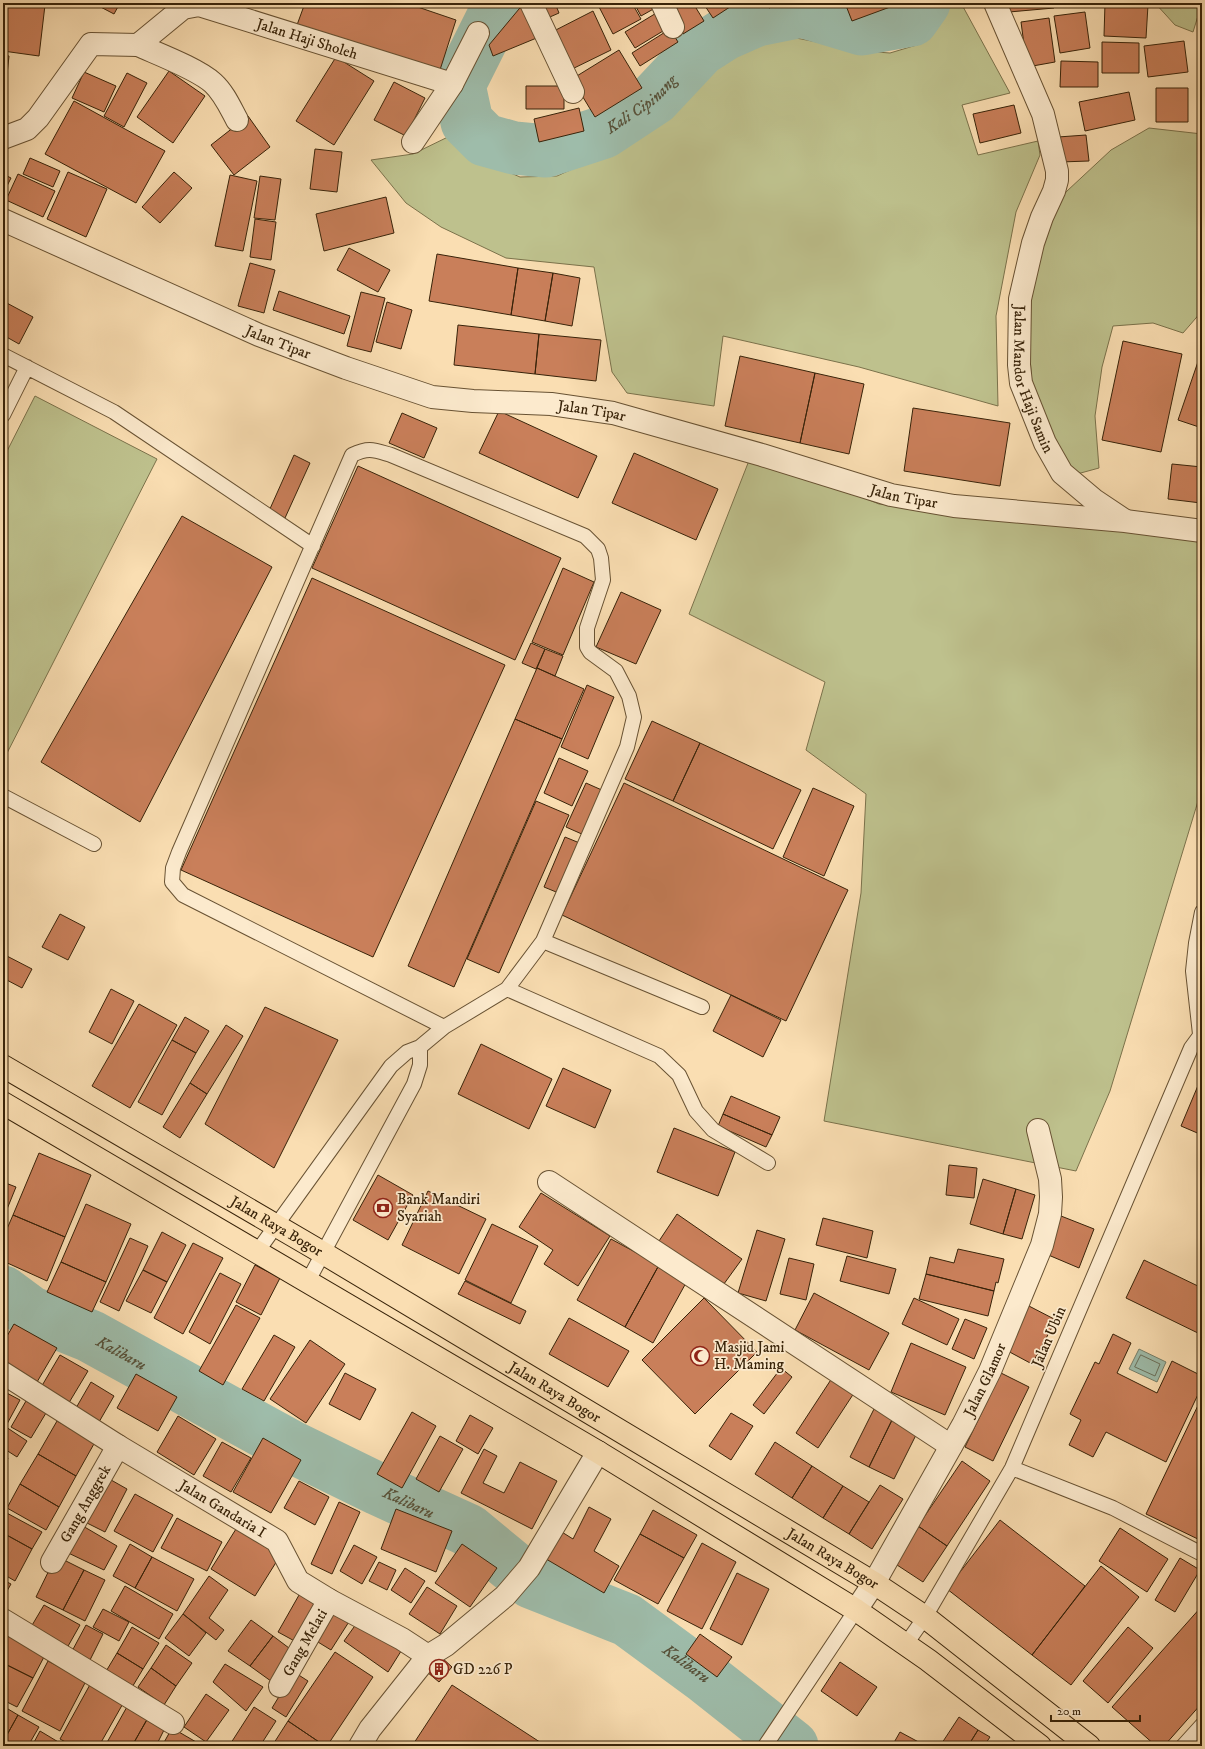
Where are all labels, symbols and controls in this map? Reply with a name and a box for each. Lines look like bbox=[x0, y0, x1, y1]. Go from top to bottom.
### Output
street label: Jalan Haji Sholeh bbox=[252, 13, 360, 64]
water label: Kali Cipinang bbox=[601, 70, 682, 139]
street label: Jalan Mandor Haji Samin bbox=[1009, 303, 1058, 456]
street label: Jalan Tipar bbox=[241, 320, 314, 363]
street label: Jalan Tipar bbox=[555, 395, 628, 426]
street label: Jalan Tipar bbox=[866, 479, 939, 513]
street label: Jalan Raya Bogor bbox=[225, 1190, 327, 1261]
place label: Bank Mandiri Syariah bbox=[397, 1190, 480, 1226]
bank icon: Bank Mandiri Syariah bbox=[372, 1197, 394, 1219]
street label: Jalan Ubin bbox=[1027, 1304, 1070, 1372]
water label: Kalibaru bbox=[92, 1331, 150, 1375]
place label: Masjid Jami H. Maming bbox=[714, 1338, 785, 1374]
street label: Jalan Glamor bbox=[958, 1340, 1010, 1422]
mosque icon: Masjid Jami H. Maming bbox=[689, 1345, 711, 1367]
street label: Jalan Raya Bogor bbox=[504, 1356, 605, 1427]
street label: Gang Anggrek bbox=[55, 1461, 115, 1546]
street label: Jalan Gandaria I bbox=[174, 1474, 269, 1542]
water label: Kalibaru bbox=[379, 1482, 437, 1523]
street label: Jalan Raya Bogor bbox=[782, 1522, 883, 1593]
street label: Gang Melati bbox=[278, 1605, 332, 1680]
water label: Kalibaru bbox=[658, 1639, 714, 1688]
building icon: GD 226 P bbox=[428, 1658, 450, 1680]
place label: GD 226 P bbox=[453, 1660, 513, 1679]
scale bar bbox=[1051, 1697, 1140, 1723]
text: 20 m bbox=[1057, 1704, 1081, 1719]

